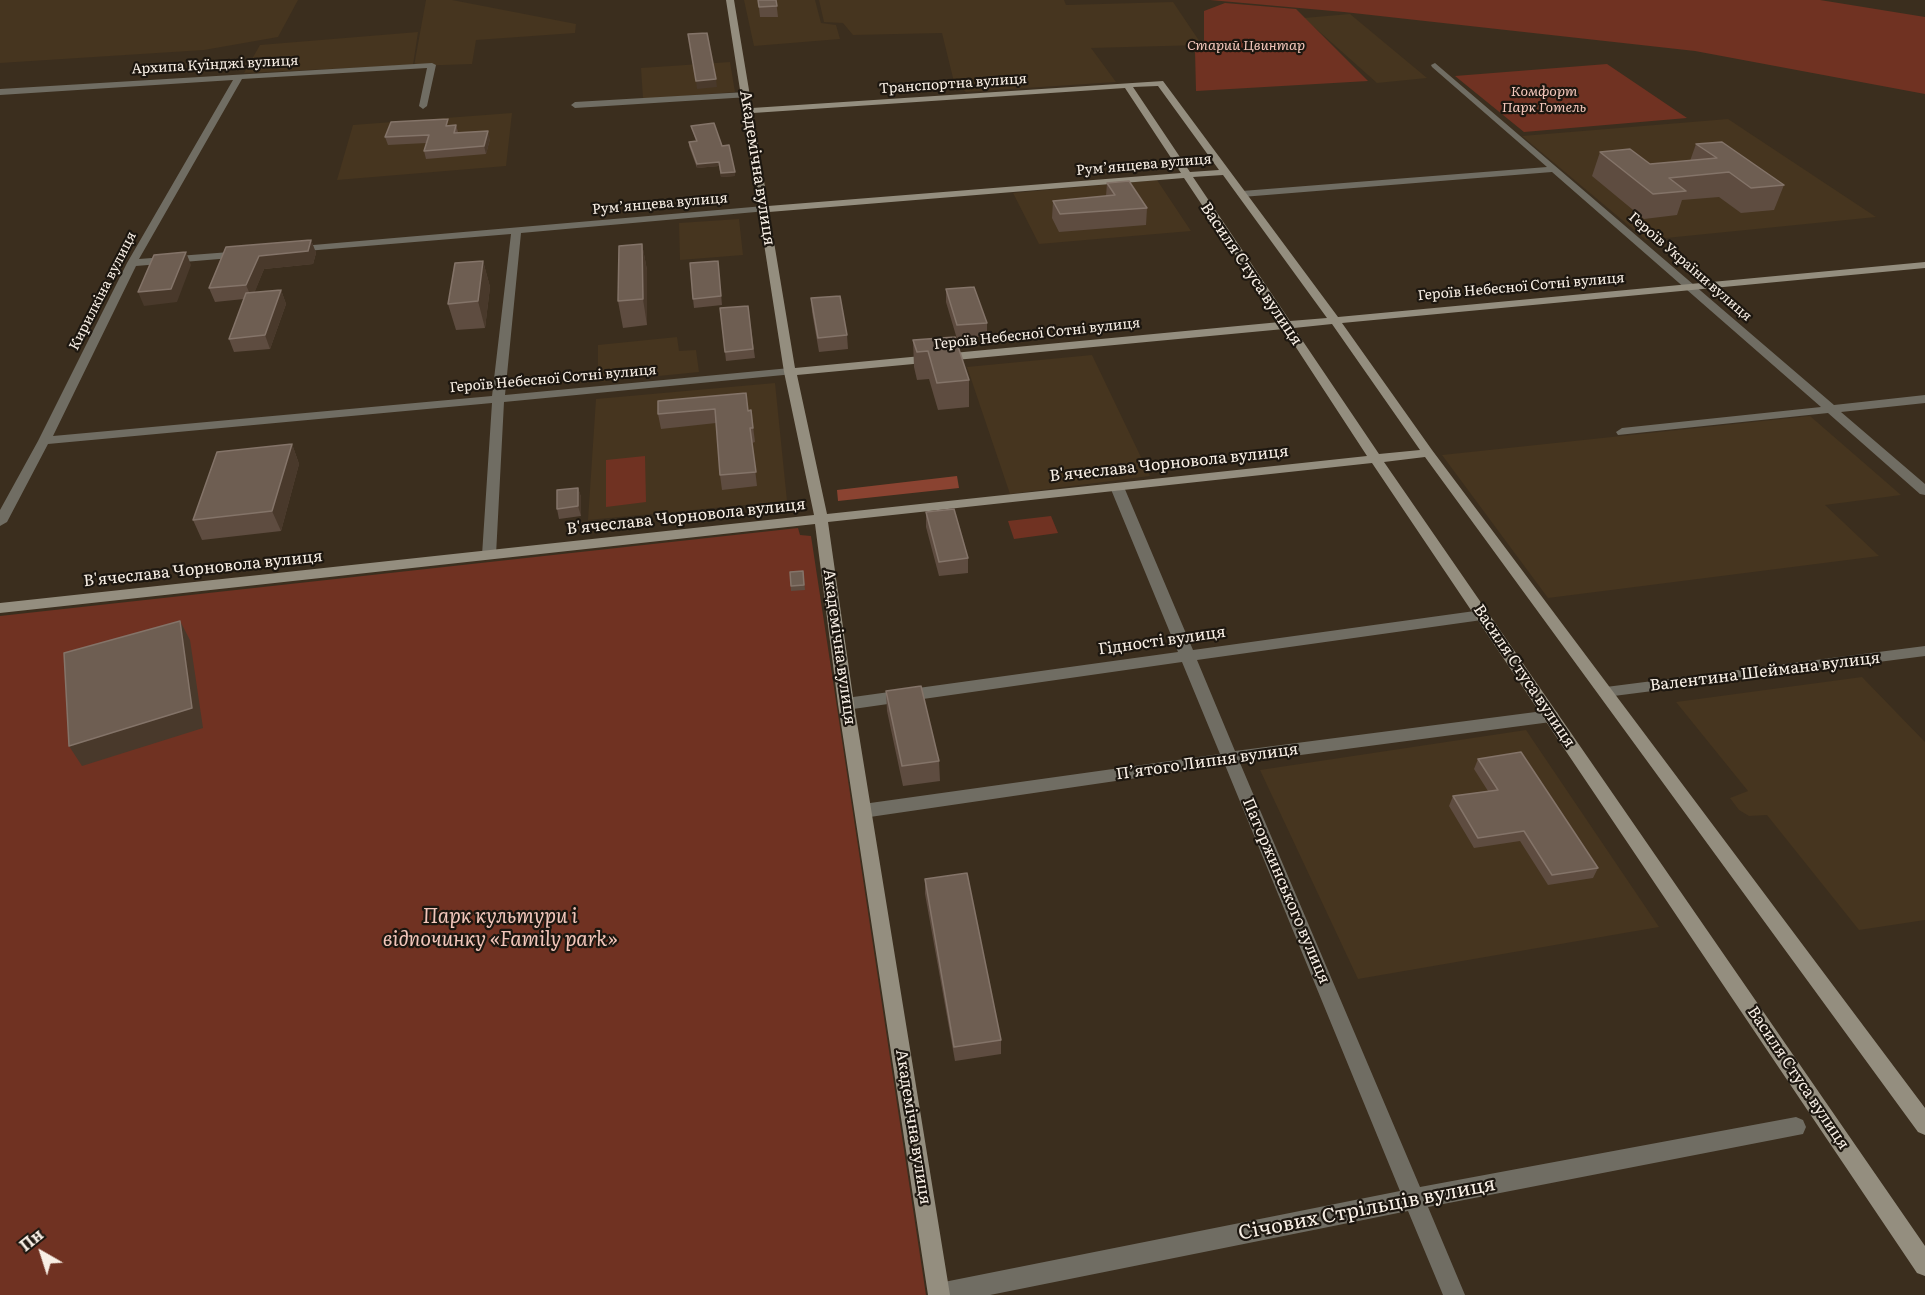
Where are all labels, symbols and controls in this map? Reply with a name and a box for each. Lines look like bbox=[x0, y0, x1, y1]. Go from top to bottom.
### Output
park label: Старий Цвинтар bbox=[1187, 38, 1305, 54]
street label: Архипа Куїнджі вулиця bbox=[131, 52, 299, 78]
street label: Транспортна вулиця bbox=[878, 70, 1028, 98]
park label: Комфорт Парк Готель bbox=[1502, 84, 1586, 116]
street label: Академічна вулиця bbox=[735, 89, 779, 247]
street label: Рум’янцева вулиця bbox=[1076, 151, 1212, 179]
street label: Рум’янцева вулиця bbox=[592, 190, 728, 218]
street label: Василя Стуса вулиця bbox=[1196, 199, 1306, 349]
street label: Героїв України вулиця bbox=[1625, 209, 1755, 325]
street label: Кирилкіна вулиця bbox=[66, 229, 140, 353]
street label: Героїв Небесної Сотні вулиця bbox=[1417, 270, 1625, 304]
street label: Героїв Небесної Сотні вулиця bbox=[933, 315, 1141, 353]
street label: Героїв Небесної Сотні вулиця bbox=[449, 362, 657, 396]
street label: В'ячеслава Чорновола вулиця bbox=[1049, 442, 1289, 486]
street label: В'ячеслава Чорновола вулиця bbox=[566, 495, 806, 539]
street label: В'ячеслава Чорновола вулиця bbox=[83, 547, 323, 591]
street label: Академічна вулиця bbox=[819, 568, 859, 726]
street label: Василя Стуса вулиця bbox=[1469, 601, 1579, 751]
street label: Гідності вулиця bbox=[1097, 623, 1227, 659]
street label: Валентина Шеймана вулиця bbox=[1649, 648, 1881, 696]
street label: П’ятого Липня вулиця bbox=[1115, 740, 1299, 784]
street label: Паторжинського вулиця bbox=[1238, 795, 1334, 987]
park label: Парк культури і відпочинку «Family park» bbox=[383, 905, 617, 952]
street label: Василя Стуса вулиця bbox=[1743, 1003, 1853, 1153]
street label: Академічна вулиця bbox=[891, 1048, 935, 1206]
street label: Січових Стрільців вулиця bbox=[1236, 1172, 1498, 1246]
text: Пн bbox=[13, 1222, 48, 1256]
north arrow bbox=[12, 1223, 72, 1283]

